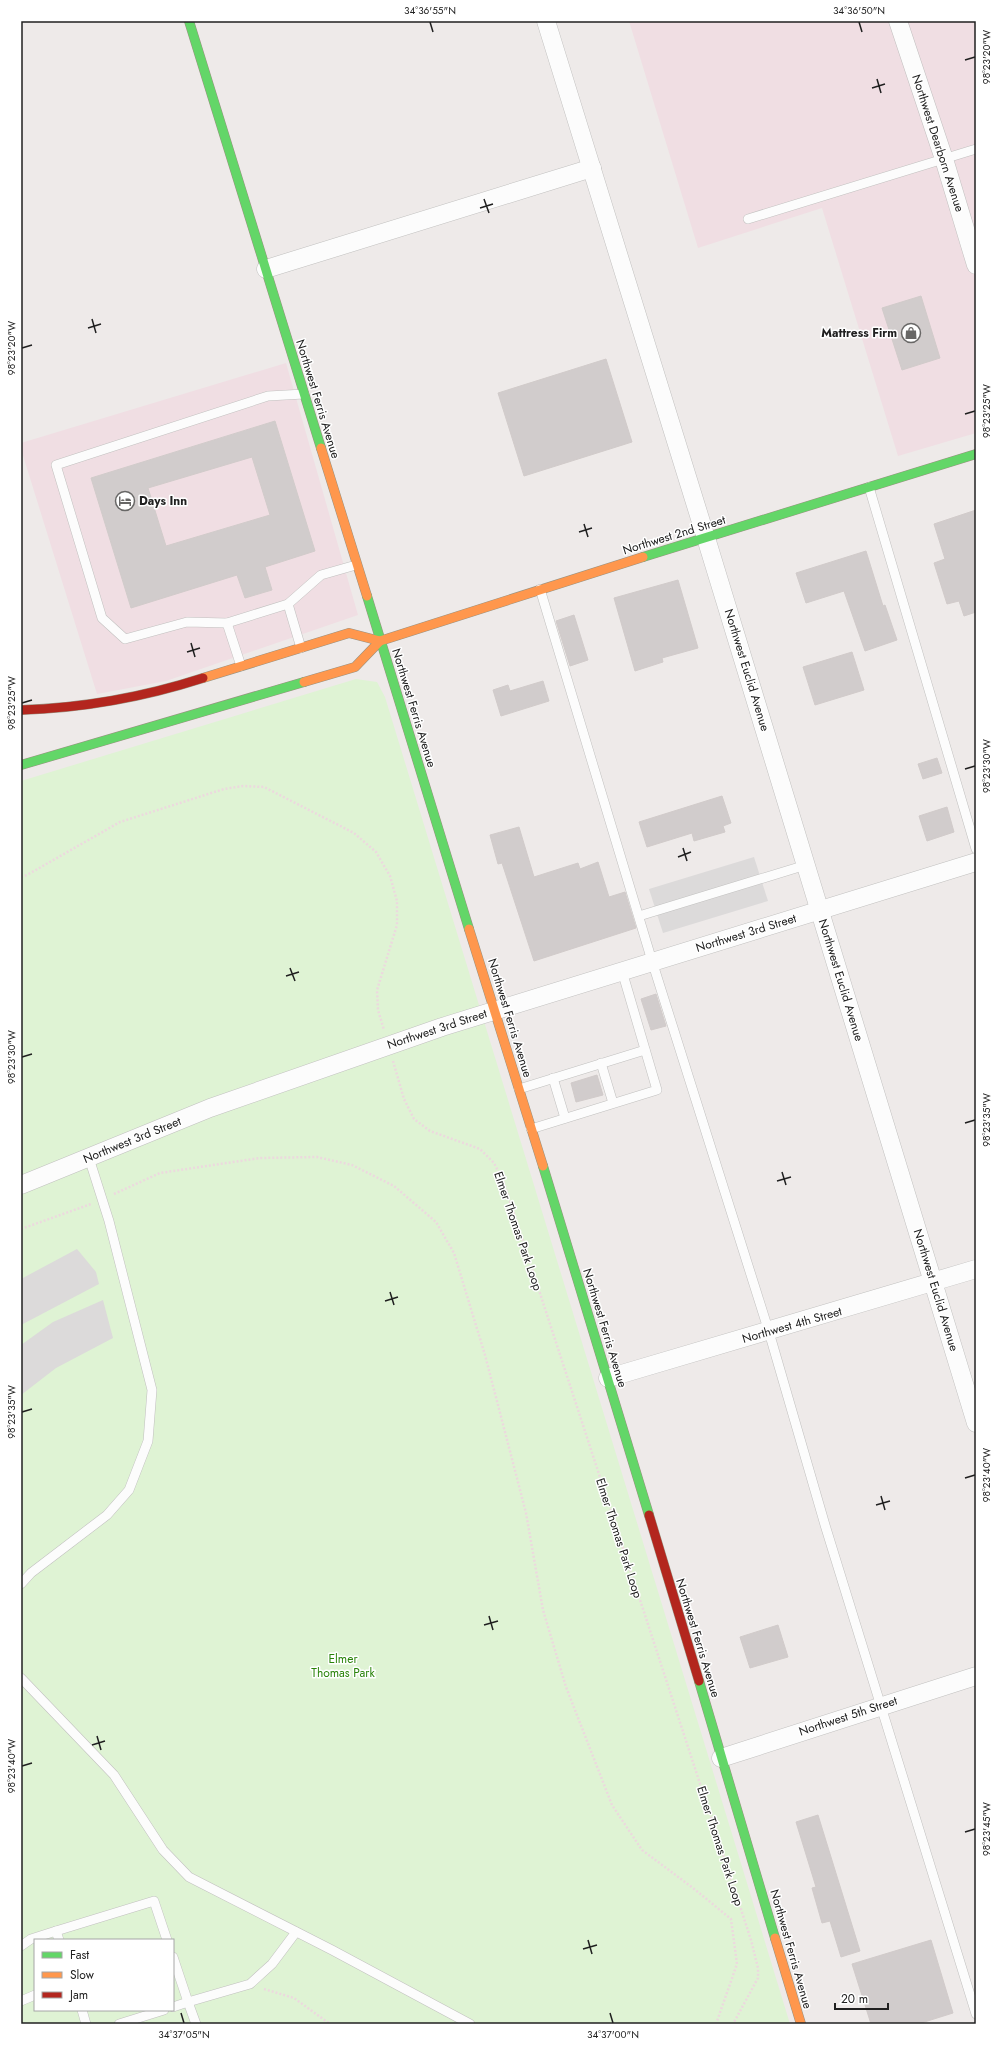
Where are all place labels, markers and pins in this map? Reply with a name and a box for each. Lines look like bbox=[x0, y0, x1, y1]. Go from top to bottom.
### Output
shop icon: Mattress Firm bbox=[900, 322, 922, 344]
place label: Mattress Firm bbox=[821, 324, 897, 342]
hotel icon: Days Inn bbox=[114, 490, 136, 512]
place label: Days Inn bbox=[139, 492, 187, 510]

